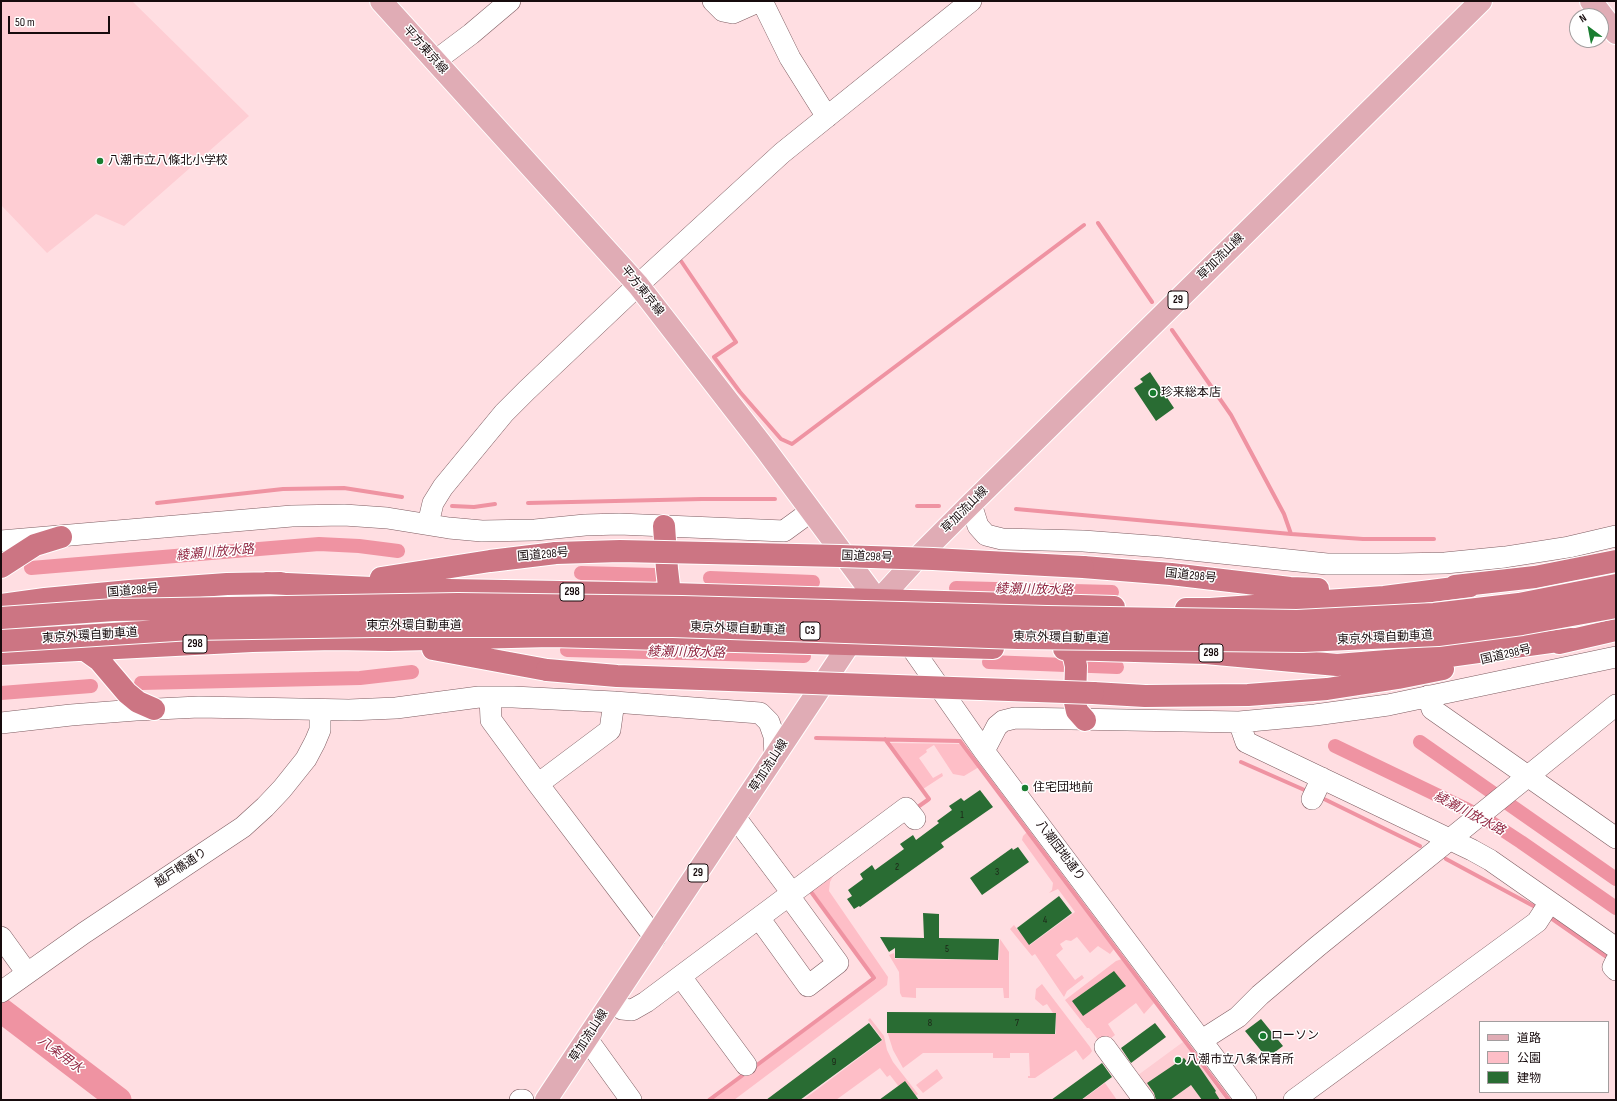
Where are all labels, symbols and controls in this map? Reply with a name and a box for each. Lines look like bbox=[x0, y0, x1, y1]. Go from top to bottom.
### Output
scale bar bbox=[10, 8, 112, 34]
north arrow bbox=[1569, 8, 1609, 48]
text: N bbox=[1577, 11, 1589, 25]
text: 50 m bbox=[15, 15, 35, 30]
street label: 平方東京線 bbox=[400, 23, 450, 77]
place label: 八潮市立八條北小学校 bbox=[108, 154, 228, 168]
marker: 八潮市立八條北小学校 bbox=[95, 156, 105, 166]
street label: 草加流山線 bbox=[1195, 231, 1247, 283]
street label: 平方東京線 bbox=[618, 263, 666, 319]
road number: 29 bbox=[1168, 291, 1188, 309]
place label: 珍来総本店 bbox=[1161, 386, 1221, 400]
marker: 珍来総本店 bbox=[1148, 388, 1158, 398]
street label: 草加流山線 bbox=[939, 484, 991, 536]
water label: 綾瀬川放水路 bbox=[175, 542, 255, 564]
street label: 国道298号 bbox=[517, 546, 569, 564]
street label: 国道298号 bbox=[841, 549, 893, 565]
street label: 国道298号 bbox=[1165, 566, 1217, 586]
street label: 国道298号 bbox=[107, 582, 159, 600]
water label: 綾瀬川放水路 bbox=[995, 582, 1073, 598]
road number: 298 bbox=[560, 583, 584, 601]
street label: 東京外環自動車道 bbox=[366, 619, 462, 633]
street label: 東京外環自動車道 bbox=[690, 620, 786, 638]
road number: C3 bbox=[800, 622, 820, 640]
street label: 東京外環自動車道 bbox=[42, 625, 138, 647]
street label: 東京外環自動車道 bbox=[1337, 628, 1433, 648]
street label: 東京外環自動車道 bbox=[1013, 630, 1109, 646]
road number: 298 bbox=[183, 635, 207, 653]
street label: 国道298号 bbox=[1479, 642, 1533, 668]
road number: 298 bbox=[1199, 644, 1223, 662]
water label: 綾瀬川放水路 bbox=[647, 645, 725, 661]
street label: 草加流山線 bbox=[747, 737, 791, 795]
place label: 住宅団地前 bbox=[1033, 781, 1093, 795]
marker: 住宅団地前 bbox=[1020, 783, 1030, 793]
water label: 綾瀬川放水路 bbox=[1431, 789, 1507, 839]
house number: 1 bbox=[960, 809, 964, 821]
street label: 八潮団地通り bbox=[1033, 818, 1087, 884]
street label: 越戸橋通り bbox=[152, 845, 210, 891]
house number: 2 bbox=[895, 861, 899, 873]
road number: 29 bbox=[688, 864, 708, 882]
house number: 3 bbox=[995, 866, 999, 878]
house number: 4 bbox=[1043, 914, 1047, 926]
house number: 5 bbox=[945, 943, 949, 955]
street label: 草加流山線 bbox=[567, 1007, 611, 1065]
house number: 8 bbox=[928, 1017, 932, 1029]
house number: 7 bbox=[1015, 1017, 1019, 1029]
legend bbox=[1479, 1021, 1609, 1093]
place label: ローソン bbox=[1271, 1029, 1319, 1043]
marker: ローソン bbox=[1258, 1031, 1268, 1041]
text: 道路 bbox=[1517, 1031, 1541, 1046]
water label: 八条用水 bbox=[35, 1033, 85, 1077]
text: 公園 bbox=[1517, 1051, 1541, 1066]
place label: 八潮市立八条保育所 bbox=[1186, 1053, 1294, 1067]
marker: 八潮市立八条保育所 bbox=[1173, 1055, 1183, 1065]
house number: 9 bbox=[832, 1056, 836, 1068]
text: 建物 bbox=[1517, 1071, 1541, 1086]

